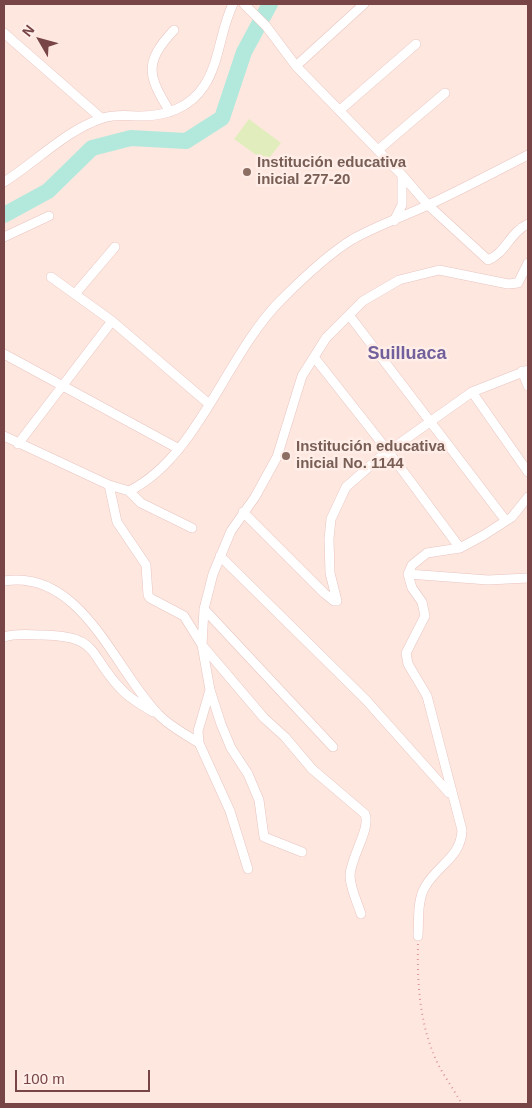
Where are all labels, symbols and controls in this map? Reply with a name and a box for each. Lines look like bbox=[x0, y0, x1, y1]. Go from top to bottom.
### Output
north arrow bbox=[15, 15, 65, 65]
text: N bbox=[19, 22, 38, 40]
place label: Institución educativa inicial 277-20 bbox=[257, 154, 406, 189]
marker: Institución educativa inicial 277-20 bbox=[241, 166, 253, 178]
district label: Suilluaca bbox=[367, 343, 447, 365]
place label: Institución educativa inicial No. 1144 bbox=[296, 438, 445, 473]
marker: Institución educativa inicial No. 1144 bbox=[280, 450, 292, 462]
scale bar bbox=[18, 1060, 152, 1092]
text: 100 m bbox=[23, 1070, 65, 1087]

